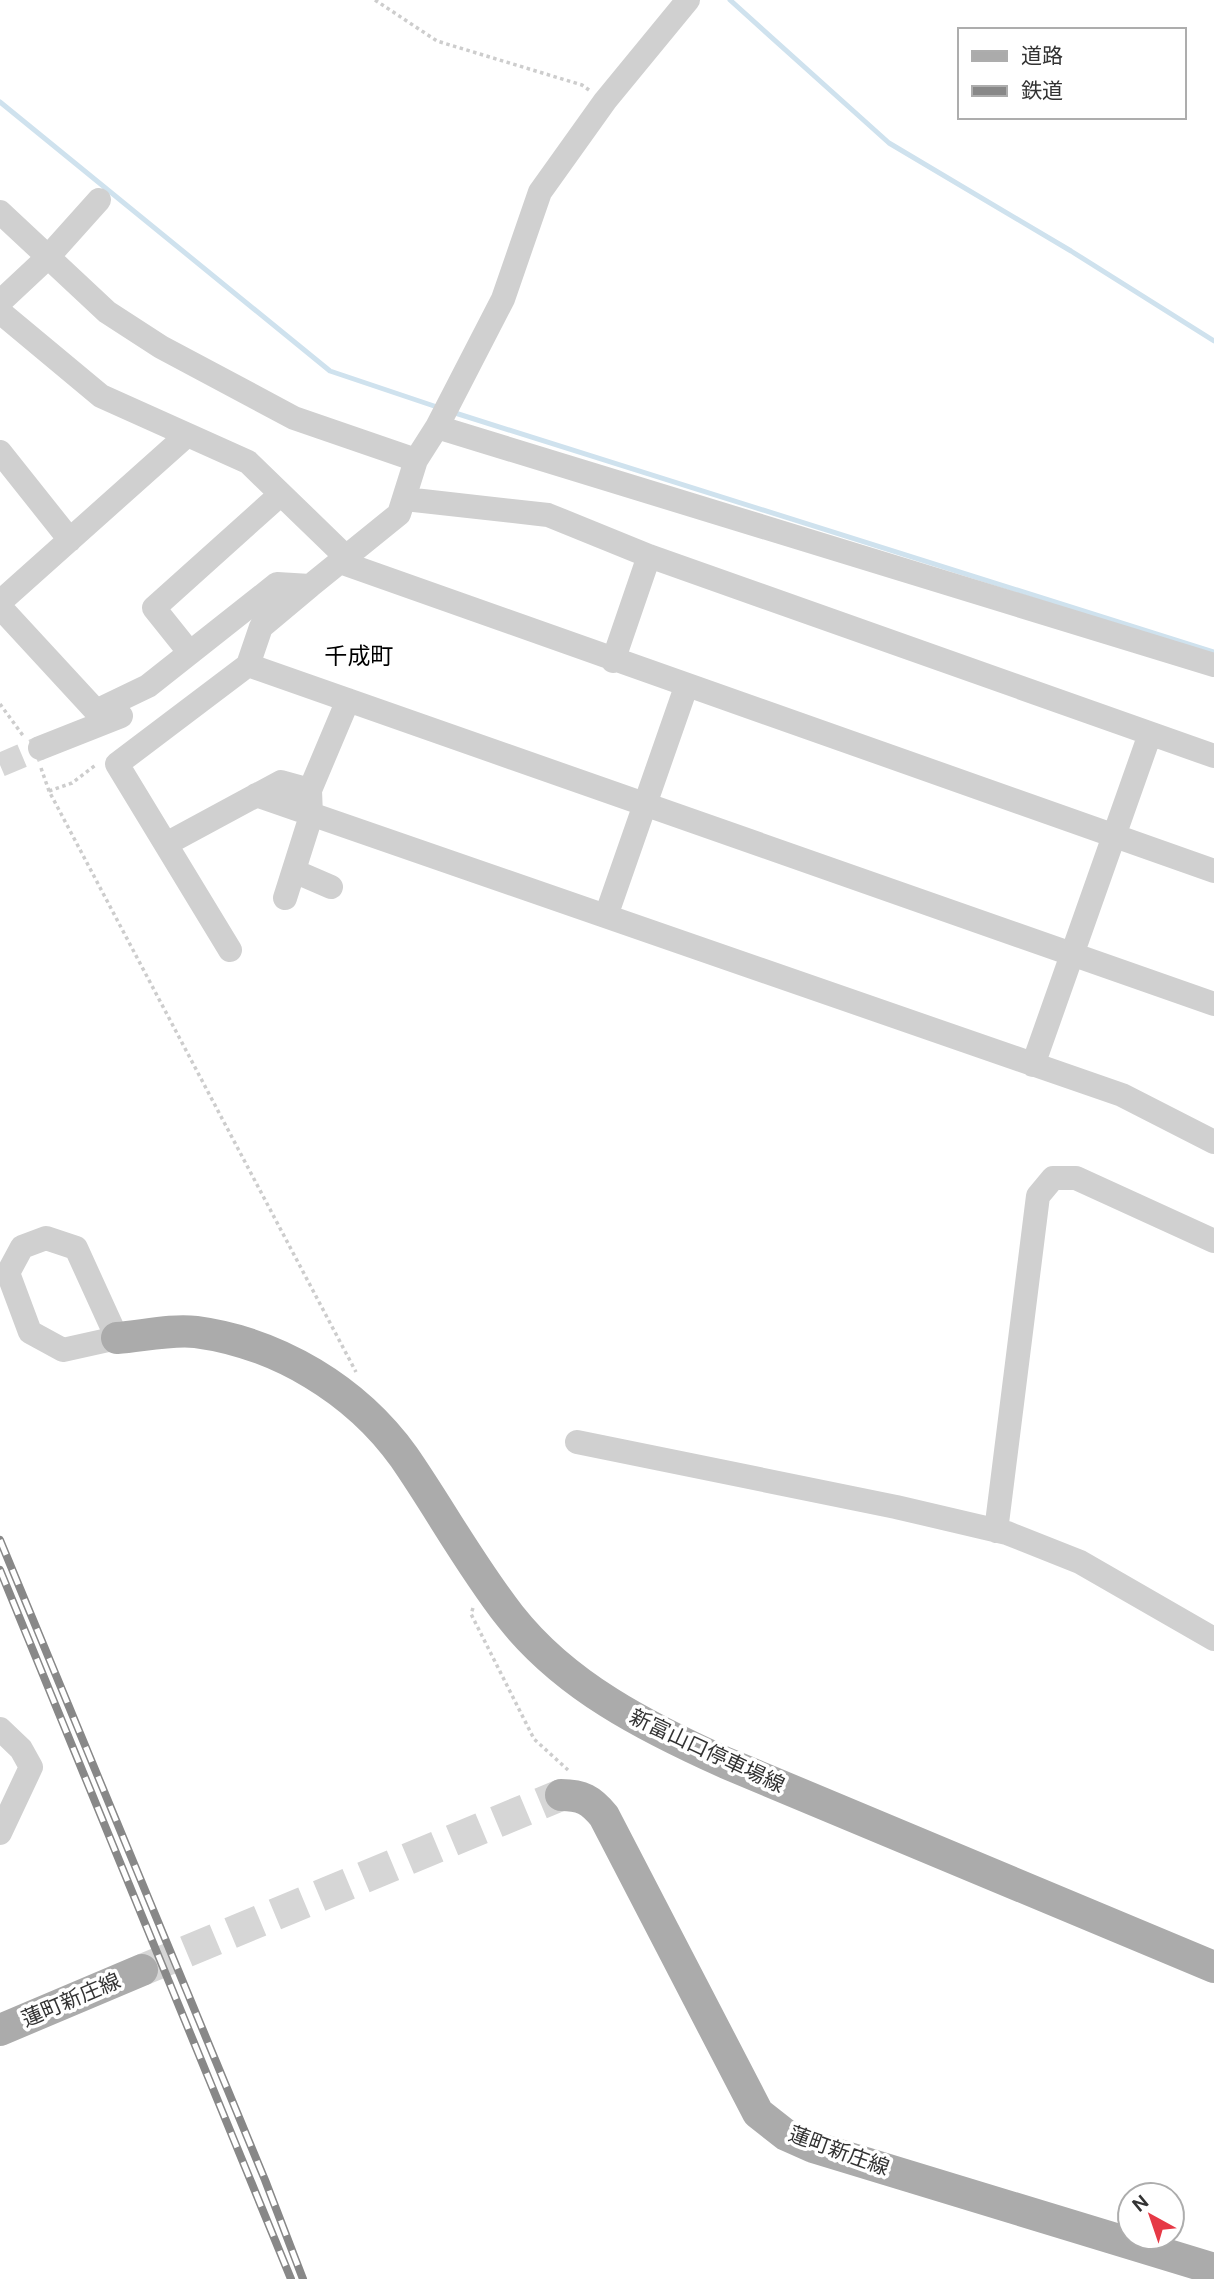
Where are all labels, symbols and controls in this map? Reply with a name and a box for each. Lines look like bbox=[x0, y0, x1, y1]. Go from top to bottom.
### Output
legend bbox=[958, 28, 1186, 119]
text: 道路 bbox=[1021, 42, 1063, 70]
text: 鉄道 bbox=[1021, 77, 1063, 105]
district label: 千成町 bbox=[325, 641, 394, 671]
street label: 新富山口停車場線 bbox=[625, 1703, 789, 1799]
street label: 蓮町新庄線 bbox=[17, 1967, 125, 2033]
street label: 蓮町新庄線 bbox=[785, 2120, 893, 2182]
north arrow bbox=[1116, 2181, 1186, 2251]
text: N bbox=[1127, 2189, 1154, 2217]

